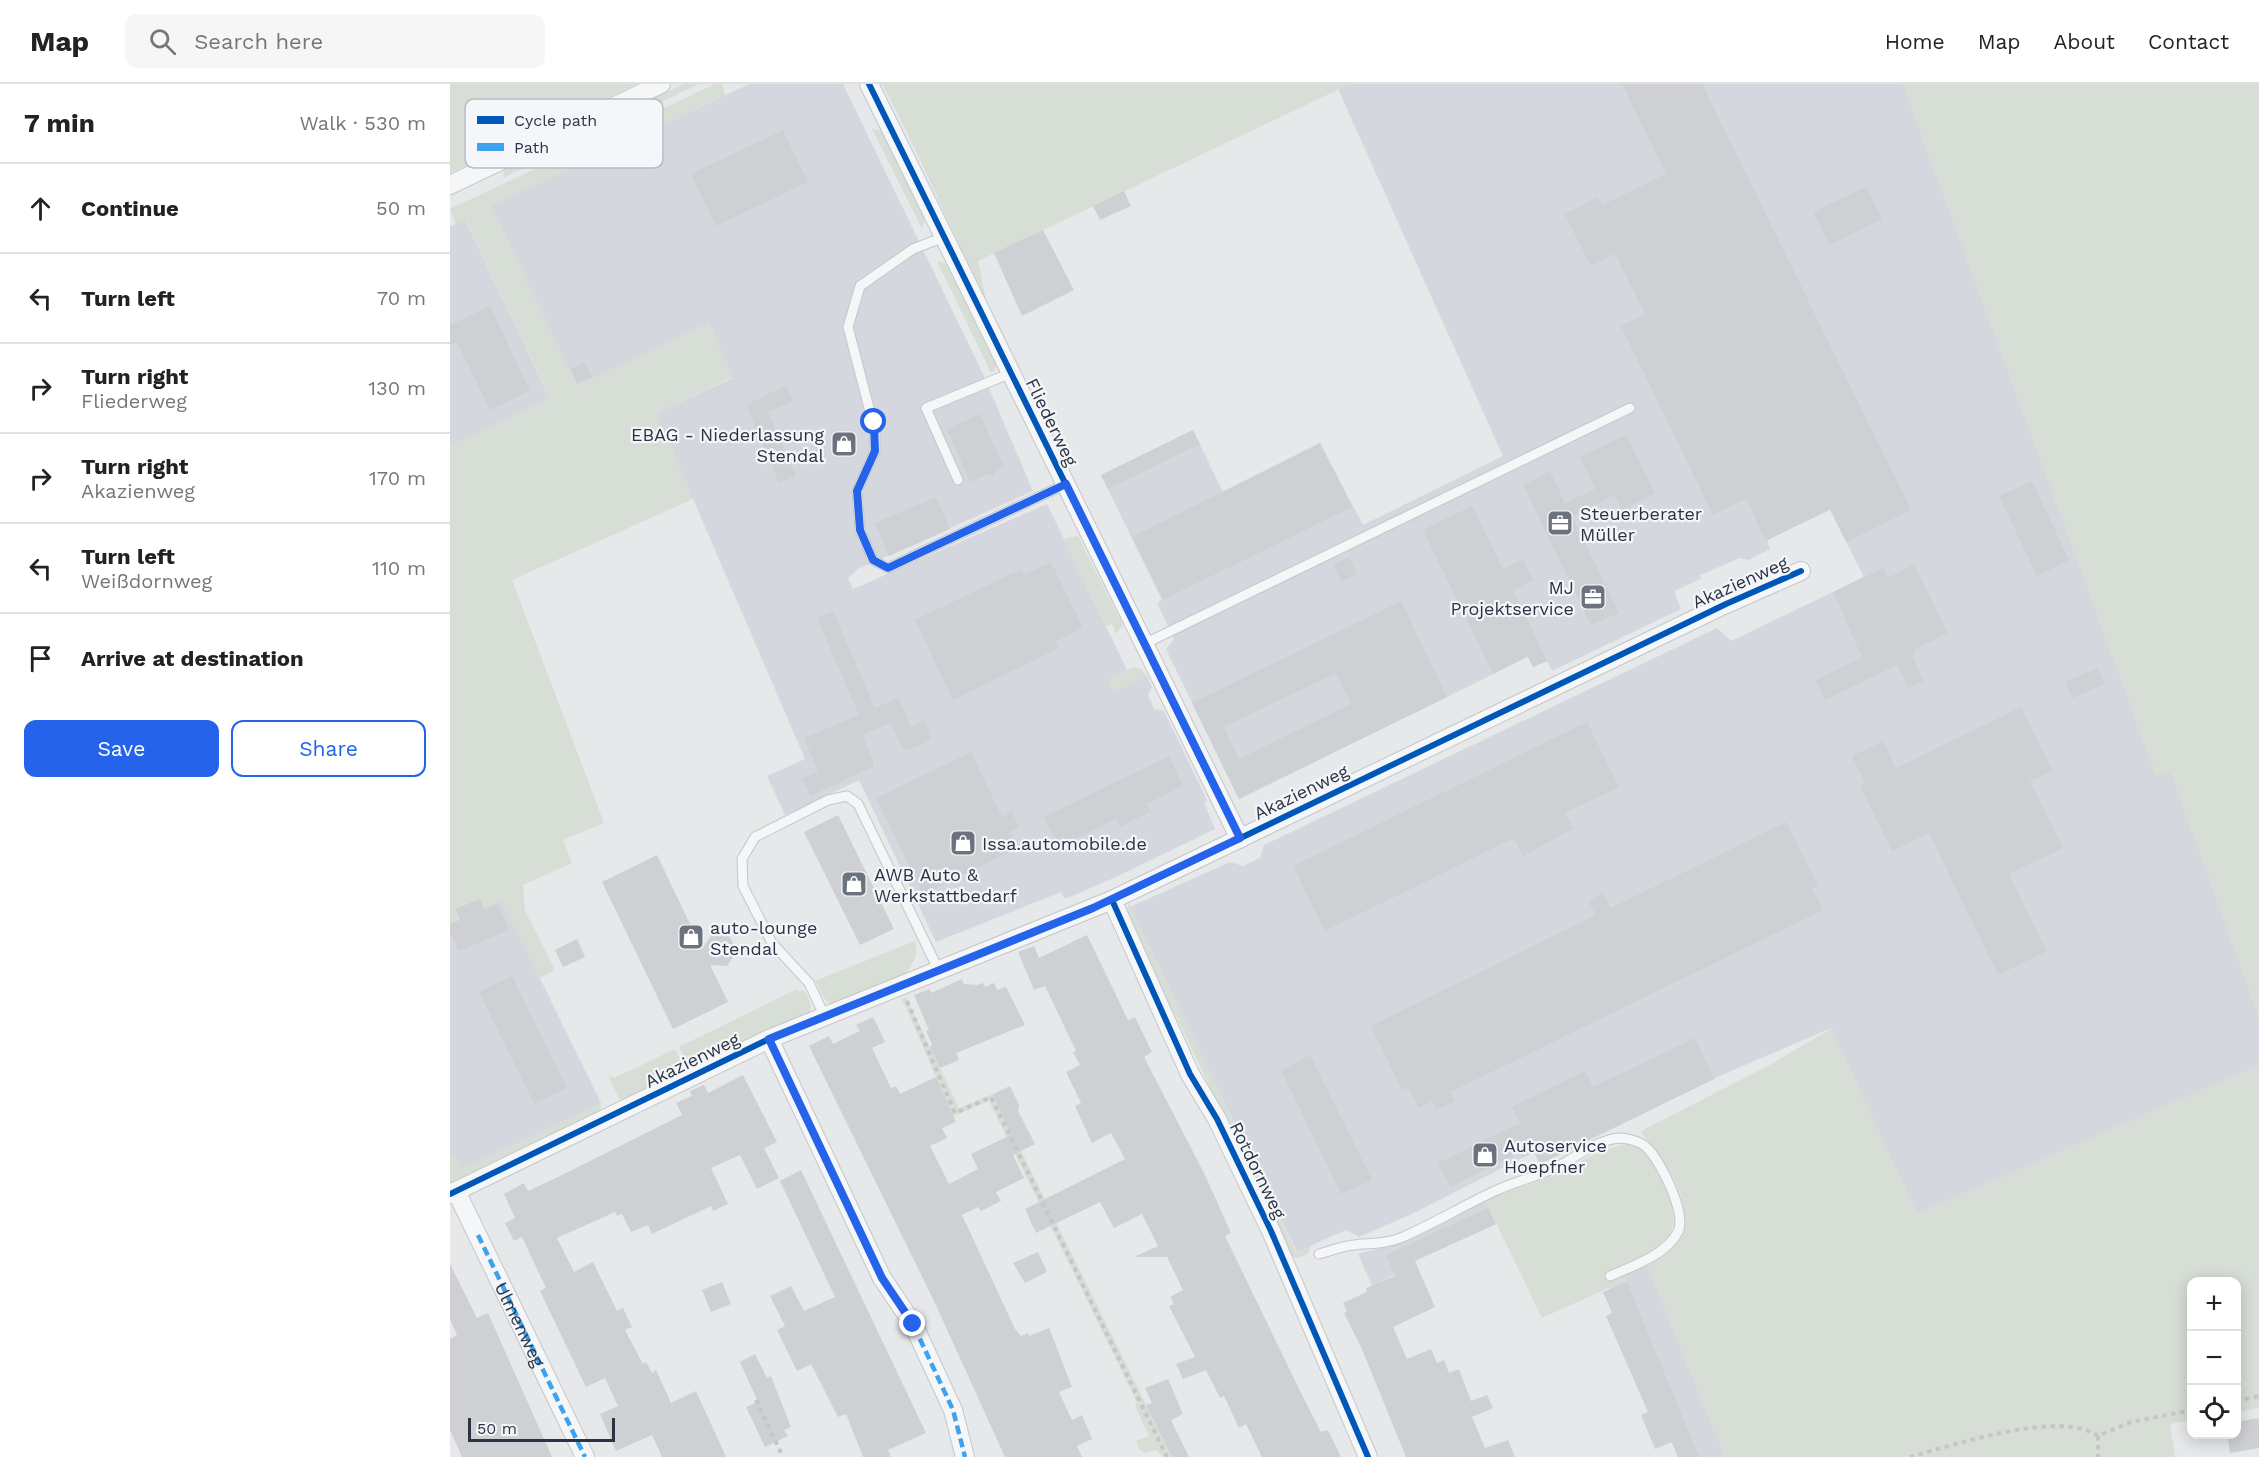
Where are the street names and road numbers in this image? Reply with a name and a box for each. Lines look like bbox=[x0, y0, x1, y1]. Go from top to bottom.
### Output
street label: Fliederweg bbox=[1022, 375, 1083, 470]
street label: Akazienweg bbox=[1689, 551, 1792, 612]
street label: Akazienweg bbox=[1250, 760, 1352, 824]
street label: Akazienweg bbox=[641, 1028, 743, 1092]
street label: Rotdornweg bbox=[1226, 1118, 1291, 1222]
street label: Ulmenweg bbox=[491, 1278, 550, 1370]

